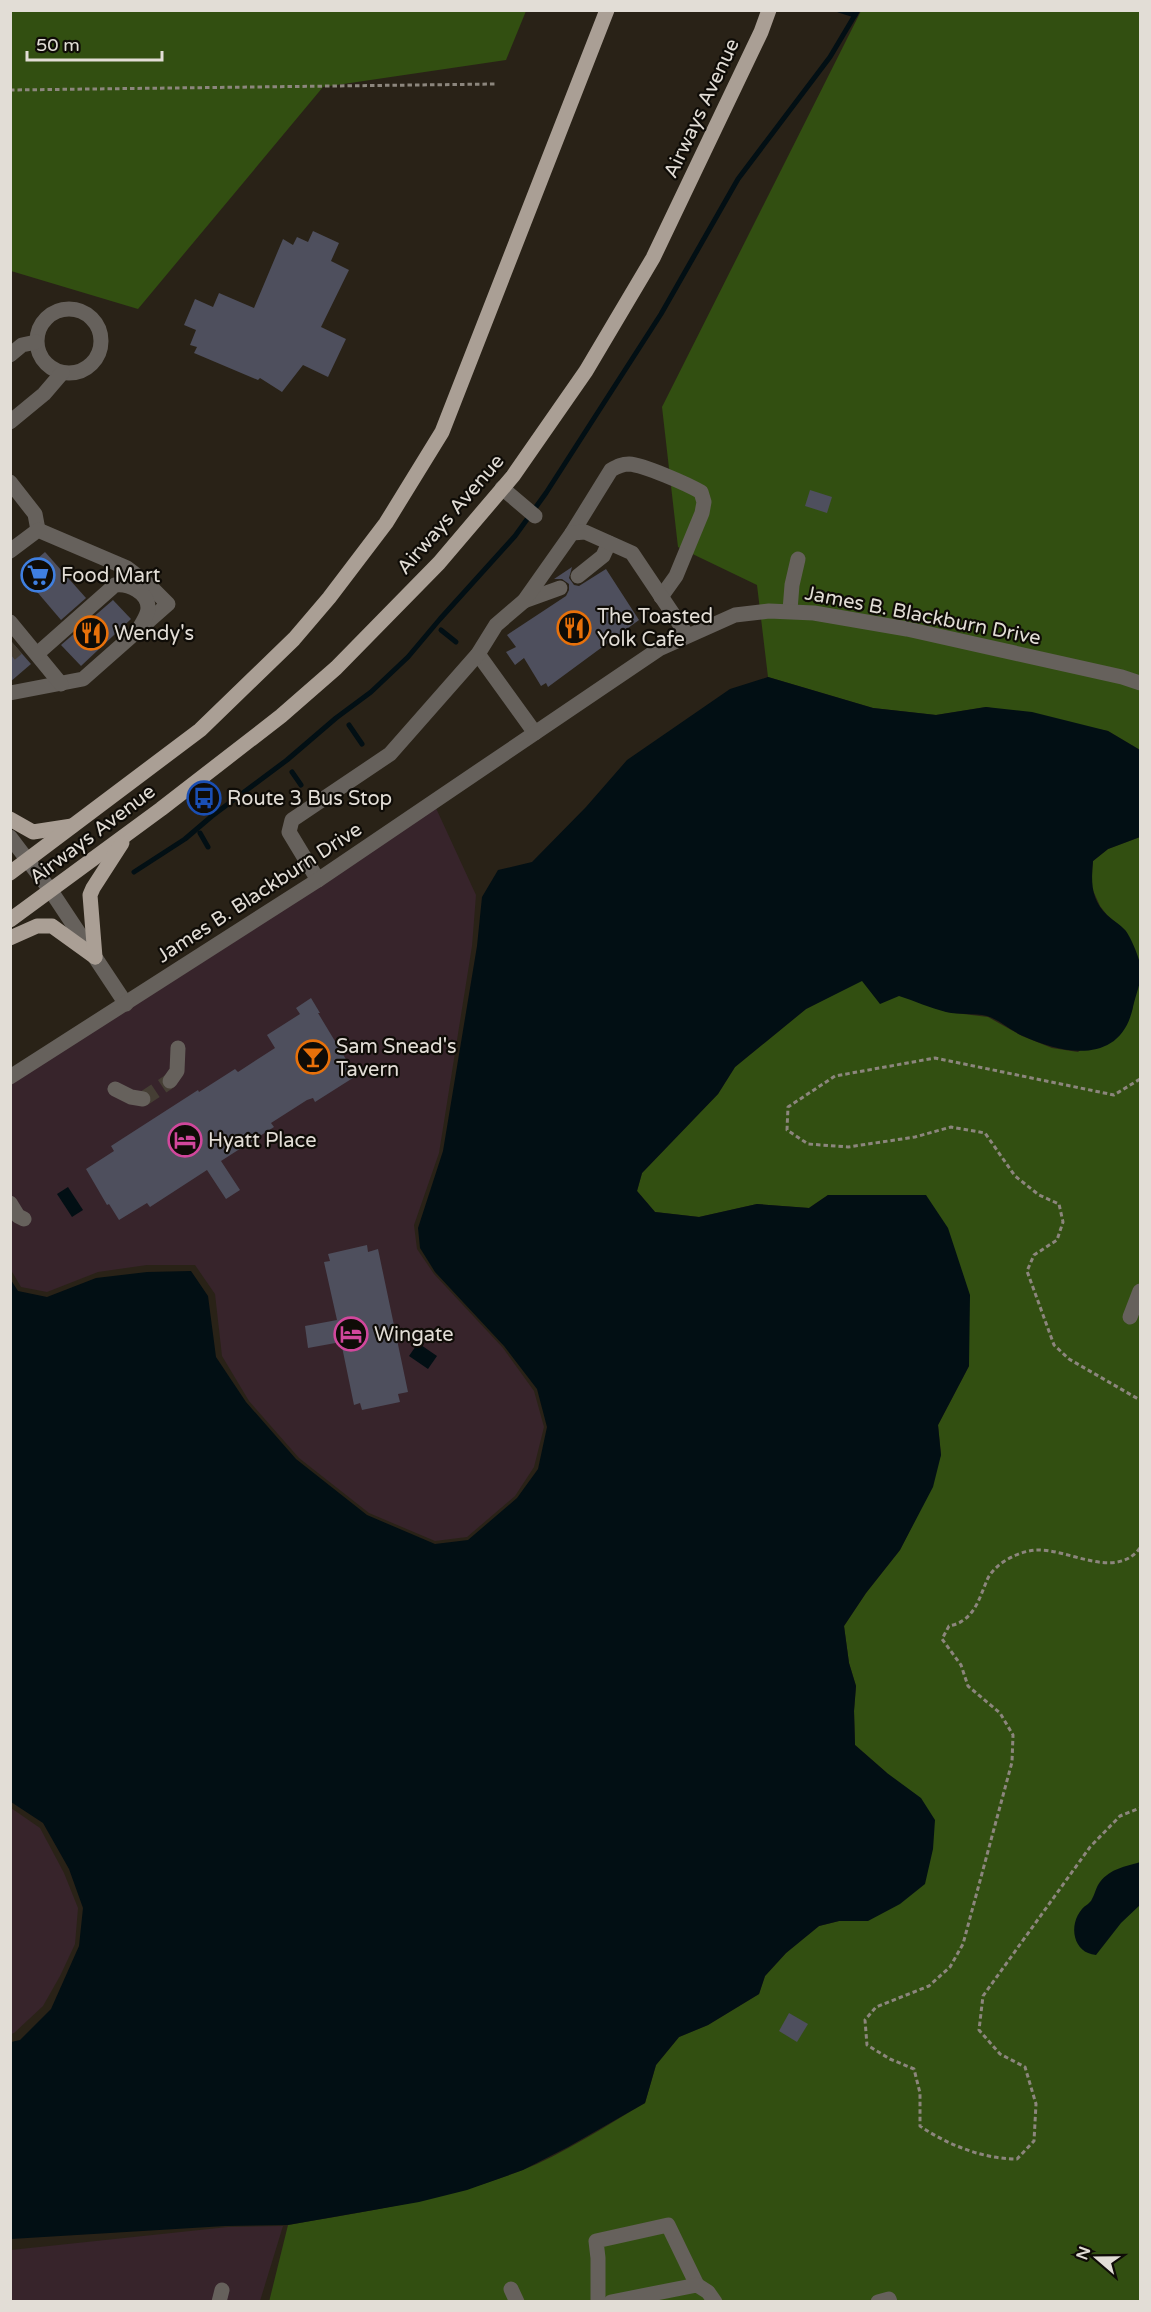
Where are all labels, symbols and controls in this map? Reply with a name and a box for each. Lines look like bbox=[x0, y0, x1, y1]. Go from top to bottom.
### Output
scale bar bbox=[27, 24, 162, 62]
text: 50 m bbox=[36, 34, 80, 56]
street label: Airways Avenue bbox=[659, 35, 745, 182]
street label: Airways Avenue bbox=[392, 450, 509, 580]
supermarket icon: Food Mart bbox=[20, 557, 56, 593]
place label: Food Mart bbox=[61, 564, 161, 588]
street label: James B. Blackburn Drive bbox=[803, 581, 1043, 651]
place label: The Toasted Yolk Cafe bbox=[597, 605, 713, 652]
restaurant icon: The Toasted Yolk Cafe bbox=[556, 610, 592, 646]
restaurant icon: Wendy's bbox=[73, 615, 109, 651]
place label: Wendy's bbox=[114, 622, 194, 646]
street label: Airways Avenue bbox=[25, 780, 160, 890]
bus stop icon: Route 3 Bus Stop bbox=[186, 780, 222, 816]
place label: Route 3 Bus Stop bbox=[227, 787, 392, 811]
street label: James B. Blackburn Drive bbox=[152, 817, 367, 968]
place label: Sam Snead's Tavern bbox=[336, 1035, 457, 1082]
bar icon: Sam Snead's Tavern bbox=[295, 1039, 331, 1075]
hotel icon: Hyatt Place bbox=[167, 1122, 203, 1158]
place label: Hyatt Place bbox=[208, 1129, 316, 1153]
hotel icon: Wingate bbox=[333, 1316, 369, 1352]
place label: Wingate bbox=[374, 1323, 454, 1347]
north arrow bbox=[1067, 2228, 1127, 2288]
text: N bbox=[1072, 2244, 1095, 2263]

